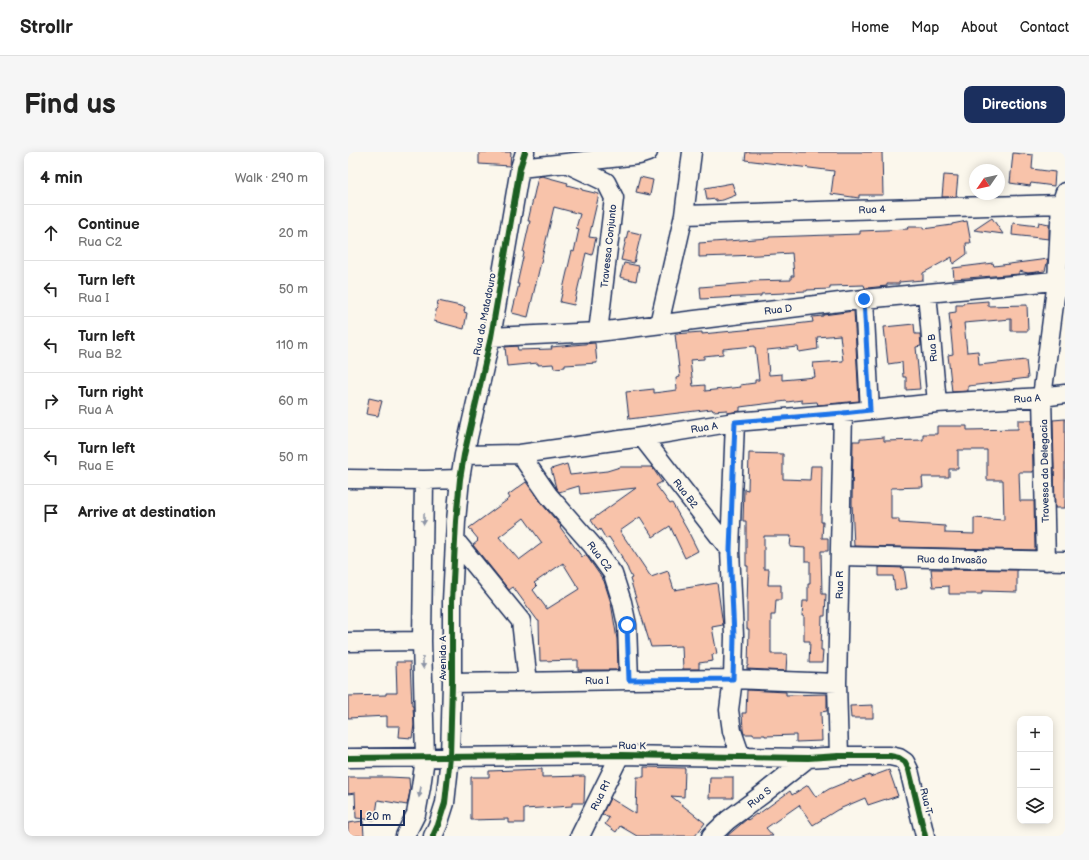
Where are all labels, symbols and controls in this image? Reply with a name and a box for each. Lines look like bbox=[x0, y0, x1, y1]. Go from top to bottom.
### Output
text: Strollr bbox=[20, 16, 73, 39]
text: Home bbox=[851, 19, 889, 36]
text: Map bbox=[911, 19, 939, 36]
text: About bbox=[961, 19, 998, 36]
text: Contact bbox=[1020, 19, 1069, 36]
button: Directions bbox=[964, 86, 1065, 123]
text: Find us bbox=[24, 88, 116, 121]
north arrow bbox=[969, 164, 1005, 200]
text: 4 min bbox=[40, 168, 83, 188]
text: Walk · 290 m bbox=[235, 170, 308, 186]
street label: Travessa Conjunto bbox=[599, 203, 619, 288]
street label: Rua 4 bbox=[858, 204, 886, 216]
text: Continue bbox=[78, 215, 140, 234]
icon: ahead bbox=[40, 222, 62, 244]
text: 20 m bbox=[278, 225, 308, 241]
text: Rua C2 bbox=[78, 234, 122, 250]
text: Turn left bbox=[78, 271, 135, 290]
street label: Rua do Matadouro bbox=[471, 272, 499, 356]
icon: left bbox=[40, 278, 62, 300]
text: 50 m bbox=[279, 281, 308, 297]
text: Rua I bbox=[78, 290, 109, 306]
route end bbox=[855, 290, 873, 308]
street label: Rua D bbox=[763, 302, 793, 318]
text: Turn left bbox=[78, 327, 135, 346]
street label: Rua B bbox=[926, 333, 940, 362]
icon: left bbox=[40, 334, 62, 356]
text: 110 m bbox=[276, 337, 308, 353]
text: Rua B2 bbox=[78, 346, 122, 362]
text: Turn right bbox=[78, 383, 143, 402]
icon: right bbox=[40, 390, 62, 412]
street label: Rua A bbox=[1013, 392, 1042, 406]
text: 60 m bbox=[278, 393, 308, 409]
text: Rua A bbox=[78, 402, 113, 418]
street label: Travessa da Delegacia bbox=[1038, 419, 1052, 523]
street label: Rua A bbox=[690, 420, 719, 436]
text: Turn left bbox=[78, 439, 135, 458]
icon: left bbox=[40, 446, 62, 468]
text: 50 m bbox=[279, 449, 308, 465]
text: Rua E bbox=[78, 458, 114, 474]
street label: Rua B2 bbox=[670, 477, 700, 511]
icon: arrive bbox=[40, 502, 62, 524]
text: Arrive at destination bbox=[78, 503, 216, 522]
one-way arrow bbox=[421, 513, 427, 526]
street label: Rua C2 bbox=[584, 539, 614, 574]
street label: Rua da Invasão bbox=[917, 553, 988, 567]
street label: Rua R bbox=[834, 571, 846, 599]
route start bbox=[618, 616, 636, 634]
street label: Avenida A bbox=[437, 635, 449, 680]
one-way arrow bbox=[420, 657, 426, 670]
street label: Rua I bbox=[585, 675, 609, 687]
map controls bbox=[1017, 716, 1053, 824]
button: + bbox=[1017, 716, 1053, 752]
street label: Rua K bbox=[618, 740, 646, 752]
button: − bbox=[1017, 752, 1053, 788]
street label: Rua R1 bbox=[588, 778, 613, 812]
street label: Rua S bbox=[745, 785, 774, 811]
one-way arrow bbox=[416, 786, 422, 799]
street label: Rua T bbox=[917, 787, 935, 816]
button: layers bbox=[1017, 788, 1053, 824]
scale bar bbox=[360, 808, 405, 827]
text: 20 m bbox=[366, 810, 391, 823]

